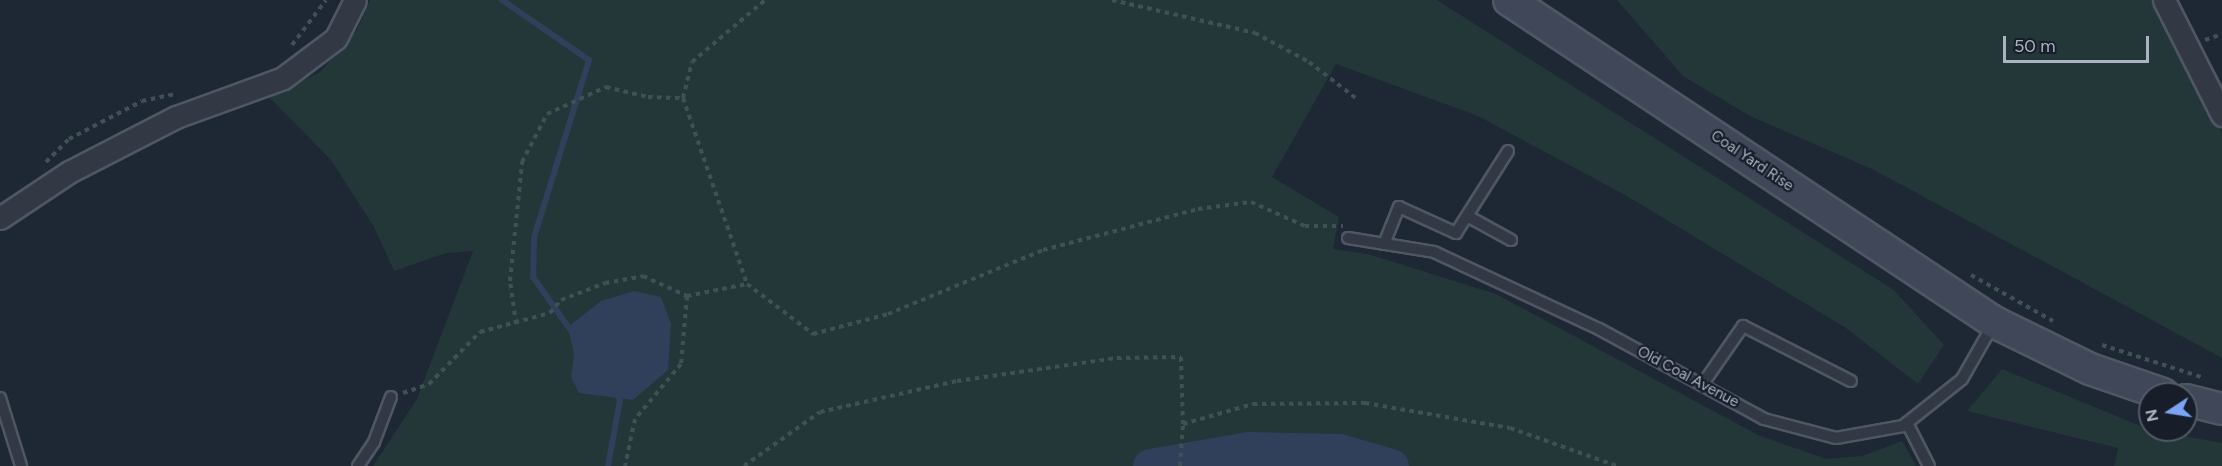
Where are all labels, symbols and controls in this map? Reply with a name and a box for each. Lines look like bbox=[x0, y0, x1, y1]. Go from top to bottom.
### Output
scale bar bbox=[2006, 24, 2152, 62]
text: 50 m bbox=[2014, 35, 2056, 57]
street label: Coal Yard Rise bbox=[1707, 127, 1797, 195]
street label: Old Coal Avenue bbox=[1634, 343, 1742, 411]
north arrow bbox=[2138, 382, 2198, 442]
text: N bbox=[2141, 407, 2162, 423]

